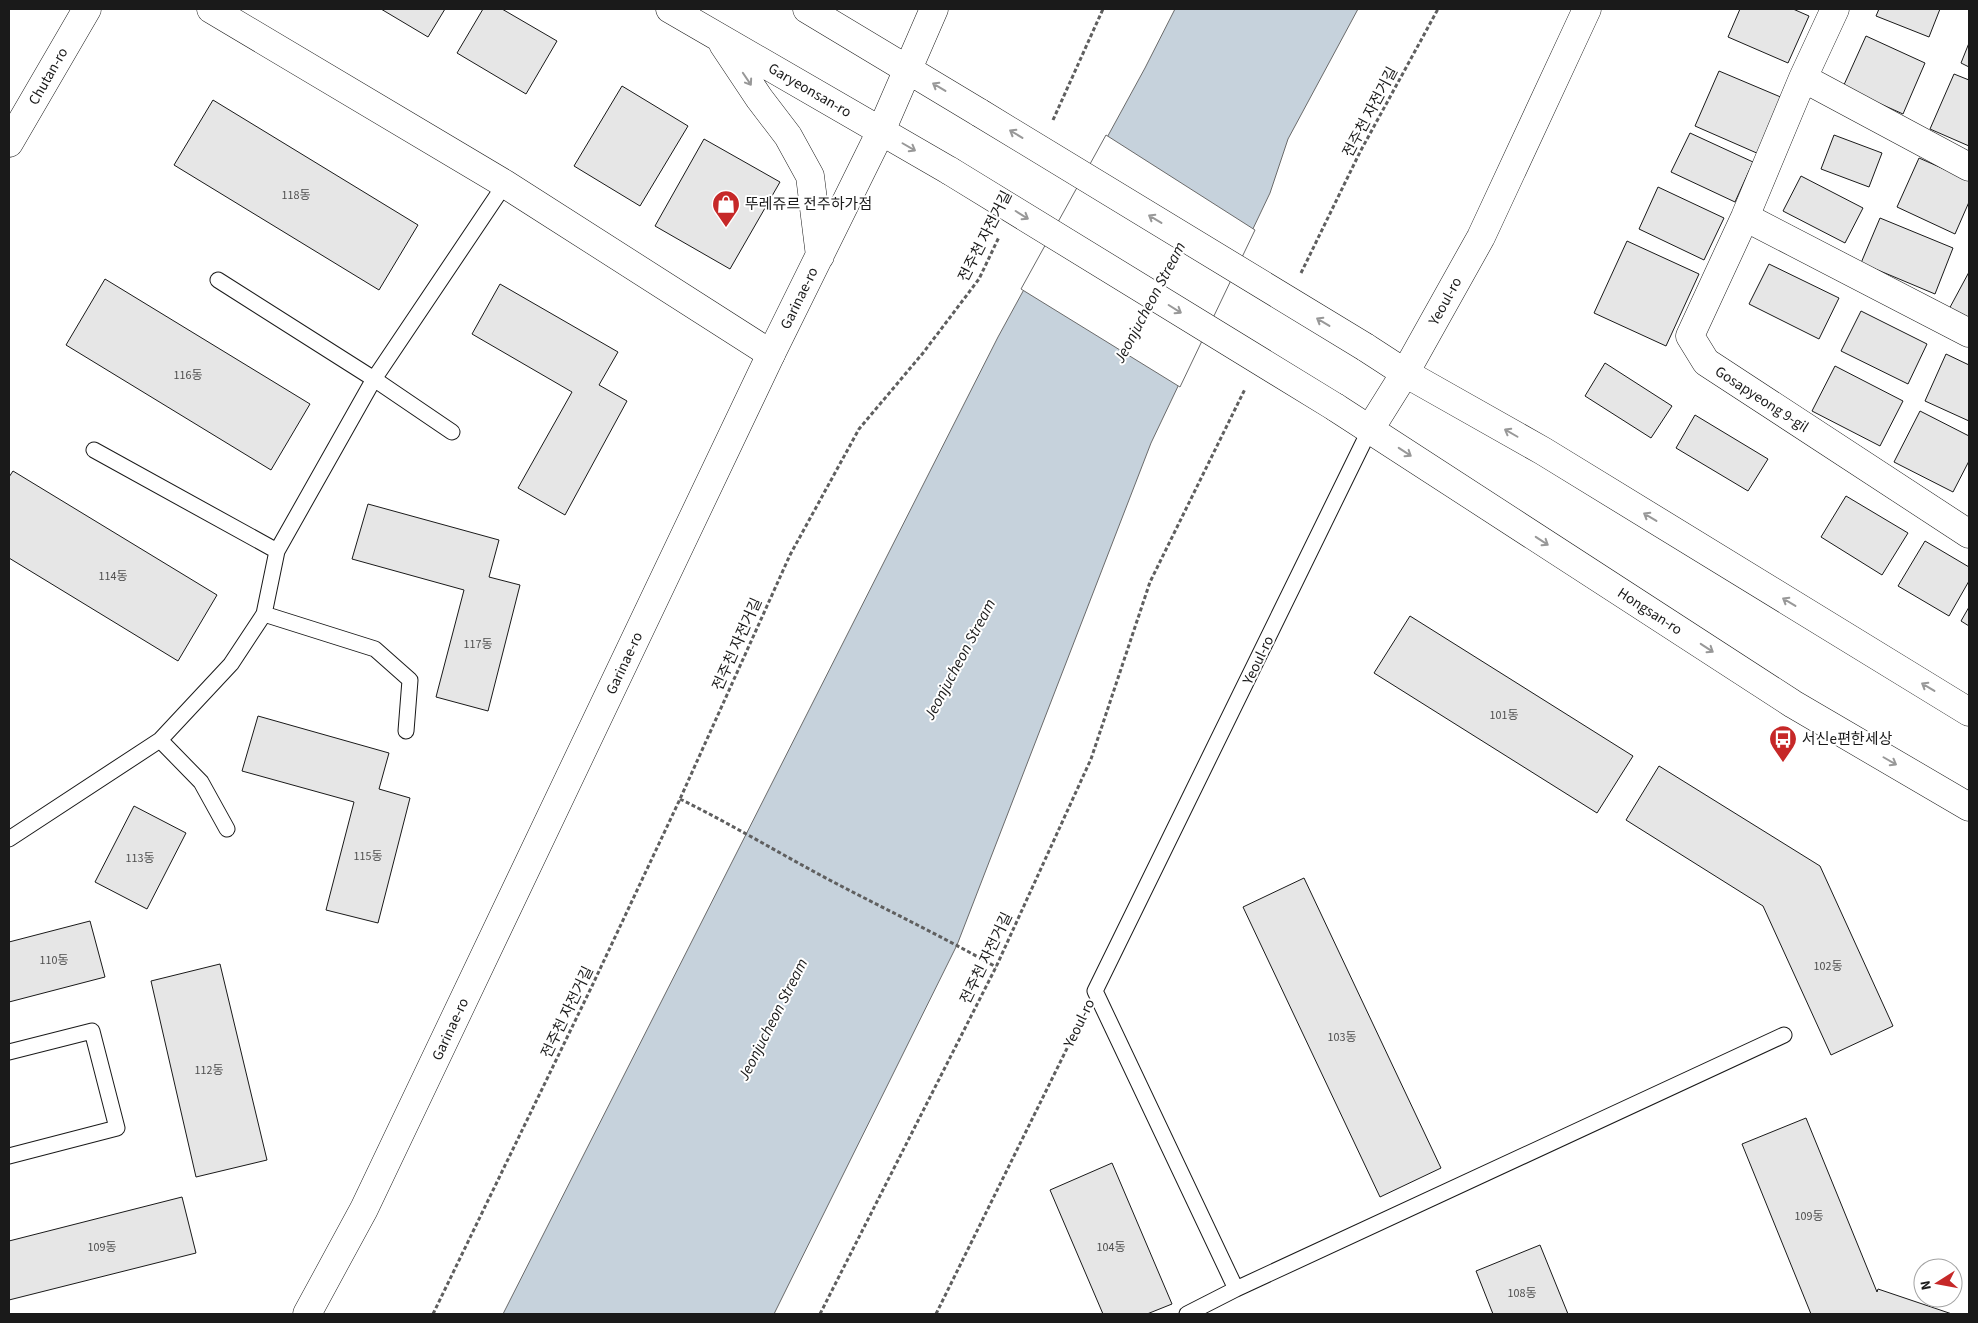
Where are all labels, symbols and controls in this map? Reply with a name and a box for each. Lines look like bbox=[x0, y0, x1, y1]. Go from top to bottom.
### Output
street label: Chutan-ro bbox=[24, 44, 73, 109]
street label: Garyeonsan-ro bbox=[764, 58, 855, 123]
street label: 전주천 자전거길 bbox=[1338, 63, 1403, 161]
one-way arrow bbox=[742, 72, 752, 86]
one-way arrow bbox=[932, 82, 946, 92]
one-way arrow bbox=[1009, 129, 1023, 140]
one-way arrow bbox=[901, 143, 916, 153]
house number: 118동 bbox=[282, 187, 310, 204]
street label: 전주천 자전거길 bbox=[953, 187, 1017, 285]
shop icon: 뚜레쥬르 전주하가점 bbox=[711, 189, 741, 228]
place label: 뚜레쥬르 전주하가점 bbox=[745, 194, 872, 215]
one-way arrow bbox=[1014, 210, 1028, 220]
one-way arrow bbox=[1148, 214, 1162, 224]
water label: Jeonjucheon Stream bbox=[1108, 238, 1191, 368]
street label: Garinae-ro bbox=[775, 264, 824, 333]
street label: Yeoul-ro bbox=[1423, 273, 1467, 330]
one-way arrow bbox=[1167, 304, 1181, 314]
one-way arrow bbox=[1317, 317, 1331, 327]
street label: Gosapyeong 9-gil bbox=[1711, 361, 1813, 438]
house number: 116동 bbox=[174, 367, 202, 384]
one-way arrow bbox=[1505, 428, 1519, 438]
one-way arrow bbox=[1398, 447, 1412, 457]
one-way arrow bbox=[1644, 512, 1658, 522]
one-way arrow bbox=[1534, 536, 1548, 546]
house number: 114동 bbox=[99, 568, 127, 585]
street label: Hongsan-ro bbox=[1613, 583, 1686, 640]
street label: 전주천 자전거길 bbox=[708, 594, 767, 694]
water label: Jeonjucheon Stream bbox=[918, 595, 1001, 725]
one-way arrow bbox=[1782, 596, 1796, 606]
street label: Garinae-ro bbox=[601, 628, 648, 698]
street label: Yeoul-ro bbox=[1237, 632, 1279, 689]
house number: 117동 bbox=[464, 636, 492, 653]
one-way arrow bbox=[1700, 644, 1714, 654]
one-way arrow bbox=[1921, 681, 1935, 691]
house number: 101동 bbox=[1490, 707, 1518, 724]
bus stop icon: 서신e편한세상 bbox=[1768, 724, 1798, 763]
place label: 서신e편한세상 bbox=[1802, 729, 1892, 750]
one-way arrow bbox=[1883, 756, 1897, 766]
house number: 115동 bbox=[354, 848, 382, 865]
house number: 113동 bbox=[126, 850, 154, 867]
street label: 전주천 자전거길 bbox=[955, 909, 1018, 1008]
house number: 110동 bbox=[40, 952, 68, 969]
water label: Jeonjucheon Stream bbox=[732, 955, 813, 1085]
house number: 102동 bbox=[1814, 958, 1842, 975]
street label: 전주천 자전거길 bbox=[536, 963, 599, 1062]
street label: Garinae-ro bbox=[427, 994, 474, 1064]
street label: Yeoul-ro bbox=[1058, 995, 1100, 1052]
house number: 103동 bbox=[1328, 1029, 1356, 1046]
house number: 112동 bbox=[195, 1062, 223, 1079]
house number: 109동 bbox=[1795, 1208, 1823, 1225]
house number: 109동 bbox=[88, 1239, 116, 1256]
house number: 104동 bbox=[1097, 1239, 1125, 1256]
north arrow bbox=[1913, 1258, 1963, 1308]
text: N bbox=[1916, 1279, 1937, 1292]
house number: 108동 bbox=[1508, 1285, 1536, 1302]

